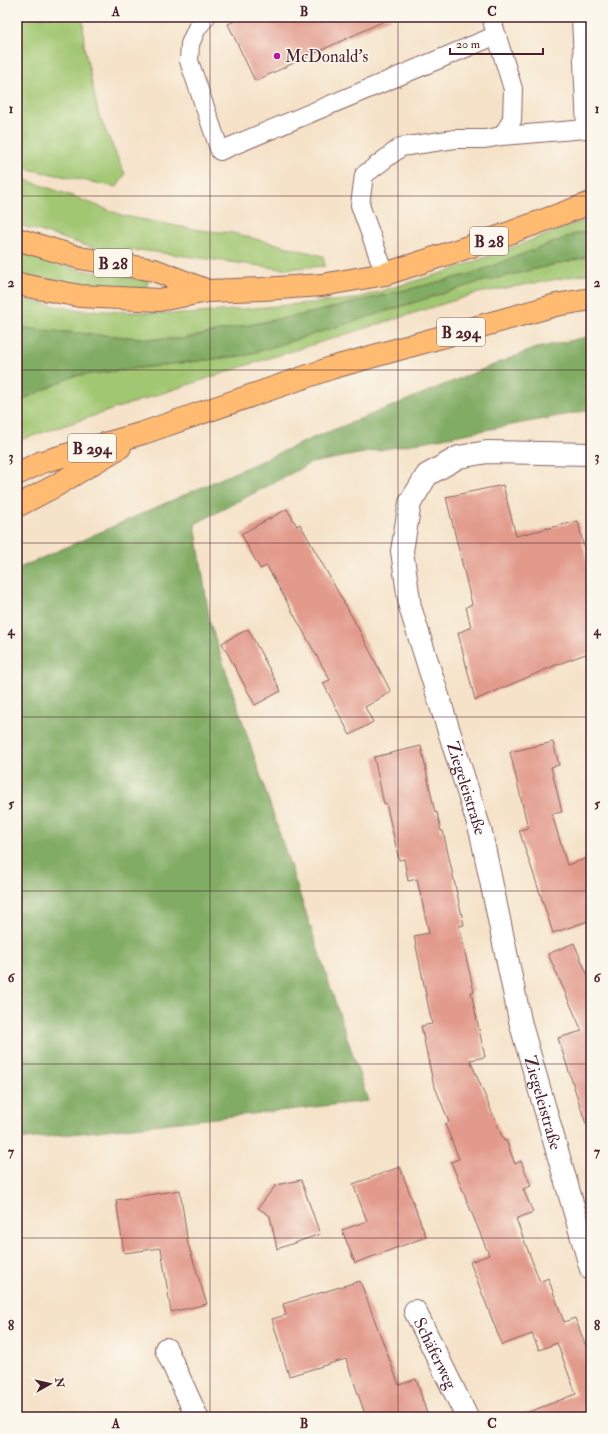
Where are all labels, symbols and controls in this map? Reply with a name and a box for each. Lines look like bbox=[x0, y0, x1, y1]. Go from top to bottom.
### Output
text: A bbox=[111, 4, 121, 20]
text: B bbox=[300, 4, 308, 20]
text: C bbox=[487, 4, 497, 20]
scale bar bbox=[450, 30, 543, 56]
text: 20 m bbox=[456, 37, 481, 52]
place label: McDonald's bbox=[285, 46, 368, 67]
marker: McDonald's bbox=[272, 51, 282, 61]
text: 1 bbox=[9, 101, 14, 117]
text: 1 bbox=[595, 101, 600, 117]
road number: B 28 bbox=[470, 227, 508, 255]
road number: B 28 bbox=[94, 249, 132, 277]
text: 2 bbox=[8, 275, 15, 291]
text: 2 bbox=[594, 275, 601, 291]
road number: B 294 bbox=[437, 318, 485, 346]
road number: B 294 bbox=[68, 434, 116, 462]
text: 3 bbox=[9, 449, 14, 465]
text: 3 bbox=[595, 449, 600, 465]
text: 4 bbox=[6, 623, 15, 639]
text: 4 bbox=[592, 623, 601, 639]
street label: Ziegeleistraße bbox=[442, 739, 491, 838]
text: 5 bbox=[8, 796, 14, 812]
text: 5 bbox=[594, 796, 600, 812]
text: 6 bbox=[8, 970, 16, 986]
text: 6 bbox=[594, 970, 602, 986]
street label: Ziegeleistraße bbox=[519, 1053, 566, 1152]
text: 7 bbox=[8, 1144, 15, 1160]
text: 7 bbox=[594, 1144, 601, 1160]
street label: Schäferweg bbox=[409, 1314, 462, 1393]
text: 8 bbox=[8, 1318, 14, 1334]
text: 8 bbox=[594, 1318, 600, 1334]
north arrow bbox=[30, 1364, 70, 1404]
text: N bbox=[52, 1376, 67, 1390]
text: A bbox=[111, 1416, 121, 1432]
text: B bbox=[300, 1416, 308, 1432]
text: C bbox=[487, 1416, 497, 1432]

